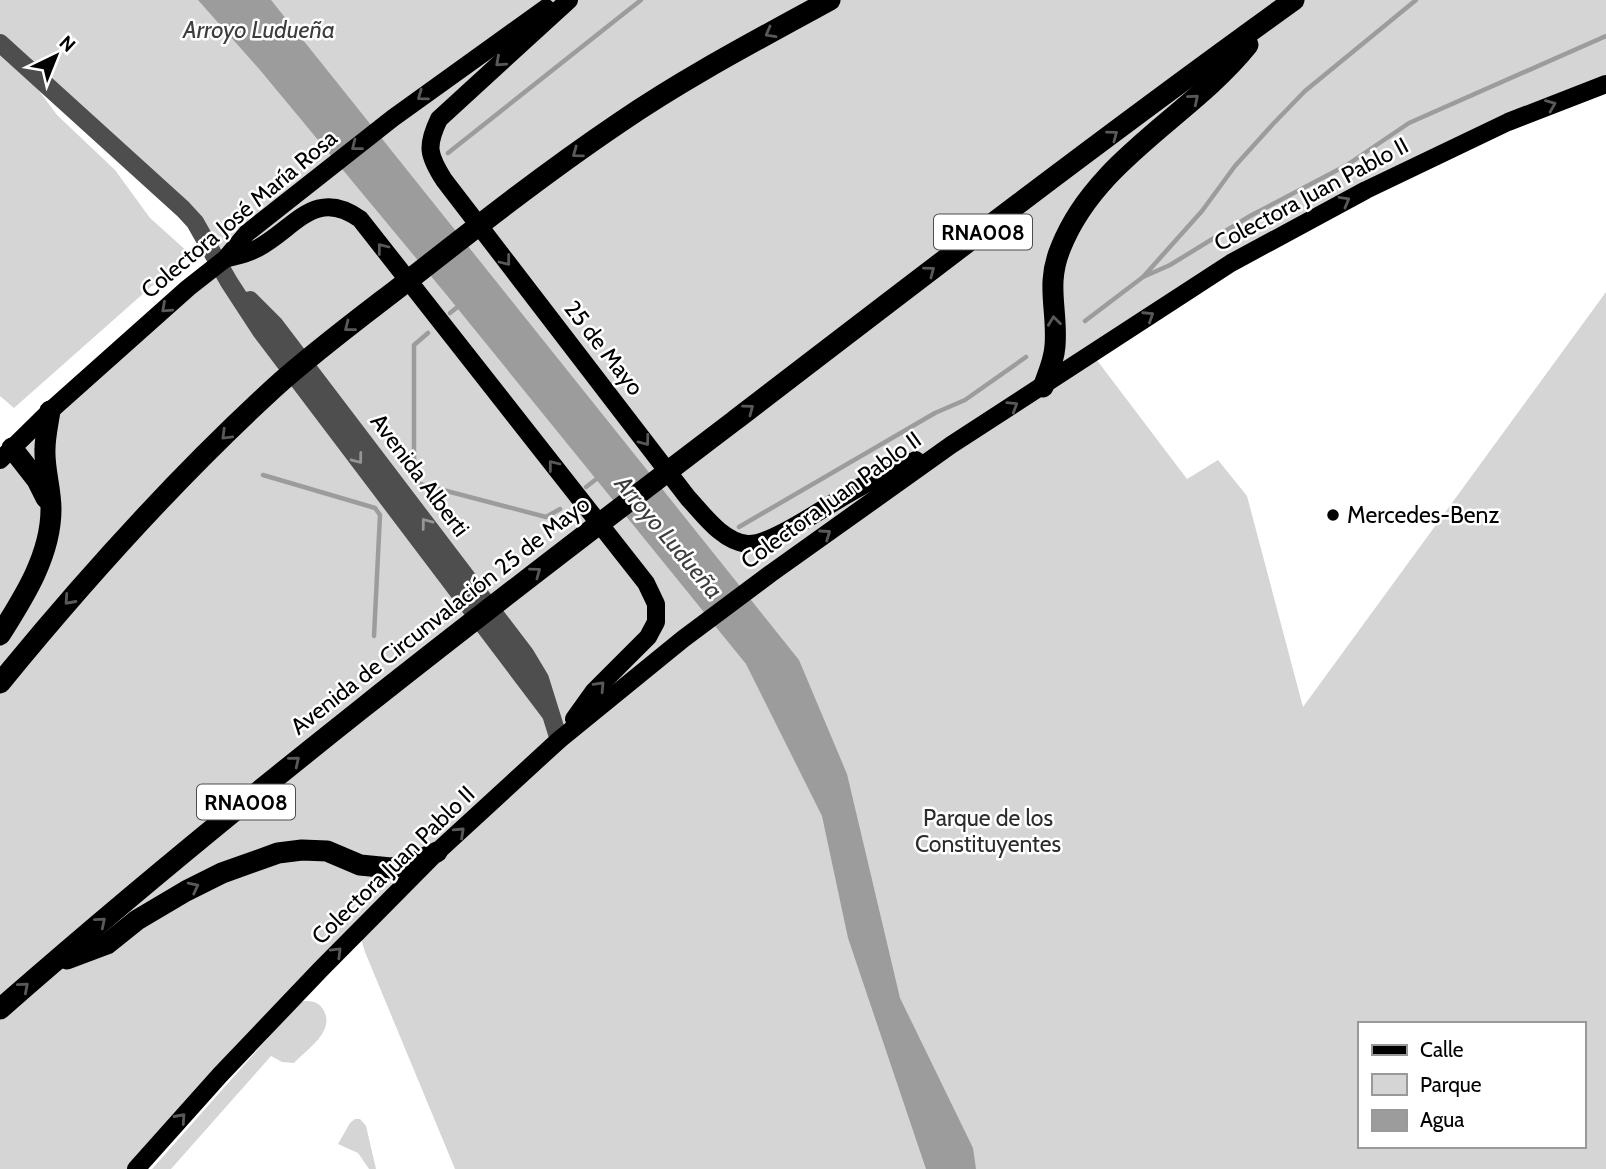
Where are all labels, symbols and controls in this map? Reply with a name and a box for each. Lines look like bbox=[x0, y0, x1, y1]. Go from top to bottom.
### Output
water label: Arroyo Ludueña bbox=[182, 15, 335, 44]
north arrow bbox=[21, 21, 91, 91]
one-way arrow bbox=[765, 25, 778, 38]
text: N bbox=[54, 31, 80, 57]
one-way arrow bbox=[495, 54, 508, 66]
one-way arrow bbox=[418, 88, 430, 101]
one-way arrow bbox=[1186, 95, 1199, 107]
one-way arrow bbox=[1545, 100, 1557, 114]
street label: Colectora José María Rosa bbox=[135, 124, 343, 304]
one-way arrow bbox=[1105, 131, 1117, 143]
street label: Colectora Juan Pablo II bbox=[1209, 131, 1413, 257]
one-way arrow bbox=[351, 138, 364, 151]
one-way arrow bbox=[572, 145, 585, 157]
one-way arrow bbox=[1338, 196, 1350, 209]
road number: RNA008 bbox=[934, 215, 1032, 250]
one-way arrow bbox=[378, 243, 391, 255]
one-way arrow bbox=[497, 253, 510, 266]
one-way arrow bbox=[923, 267, 935, 280]
street label: 25 de Mayo bbox=[558, 295, 650, 401]
one-way arrow bbox=[161, 300, 174, 312]
one-way arrow bbox=[1141, 312, 1154, 324]
one-way arrow bbox=[1047, 315, 1062, 327]
one-way arrow bbox=[344, 319, 356, 332]
one-way arrow bbox=[1006, 401, 1019, 414]
one-way arrow bbox=[741, 404, 754, 417]
street label: Avenida Alberti bbox=[365, 408, 475, 542]
street label: Colectora Juan Pablo II bbox=[735, 425, 927, 575]
one-way arrow bbox=[221, 427, 234, 440]
one-way arrow bbox=[636, 433, 649, 446]
one-way arrow bbox=[349, 451, 362, 464]
one-way arrow bbox=[548, 461, 561, 473]
water label: Arroyo Ludueña bbox=[608, 469, 729, 604]
street label: Avenida de Circunvalación 25 de Mayo bbox=[285, 490, 595, 740]
place label: Mercedes-Benz bbox=[1347, 501, 1499, 529]
marker: Mercedes-Benz bbox=[1325, 507, 1341, 523]
one-way arrow bbox=[422, 519, 434, 531]
one-way arrow bbox=[818, 530, 831, 542]
one-way arrow bbox=[528, 567, 541, 580]
one-way arrow bbox=[65, 592, 77, 605]
one-way arrow bbox=[592, 681, 604, 694]
one-way arrow bbox=[287, 757, 300, 769]
street label: Colectora Juan Pablo II bbox=[306, 780, 480, 950]
road number: RNA008 bbox=[197, 784, 295, 820]
park label: Parque de los Constituyentes bbox=[915, 804, 1061, 858]
one-way arrow bbox=[452, 827, 465, 840]
one-way arrow bbox=[187, 882, 199, 896]
one-way arrow bbox=[93, 918, 106, 930]
one-way arrow bbox=[329, 948, 342, 961]
one-way arrow bbox=[16, 983, 29, 995]
legend bbox=[1358, 1022, 1585, 1148]
text: Calle bbox=[1420, 1037, 1464, 1062]
text: Parque bbox=[1420, 1072, 1482, 1097]
text: Agua bbox=[1420, 1107, 1464, 1132]
one-way arrow bbox=[173, 1113, 186, 1126]

